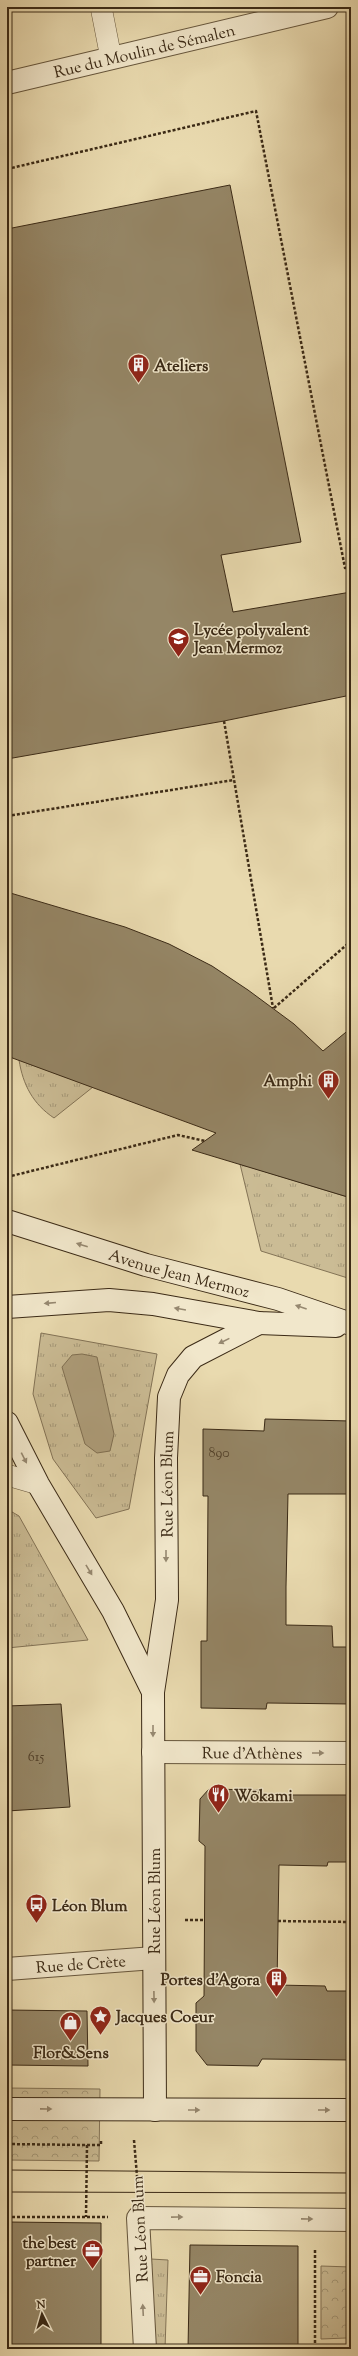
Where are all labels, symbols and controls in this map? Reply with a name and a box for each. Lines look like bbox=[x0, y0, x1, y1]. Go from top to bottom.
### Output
street label: Rue du Moulin de Sémalen bbox=[52, 20, 238, 85]
building icon: Ateliers bbox=[125, 352, 151, 385]
place label: Ateliers bbox=[154, 356, 208, 379]
place label: Lycée polyvalent Jean Mermoz bbox=[192, 620, 309, 661]
school or university icon: Lycée polyvalent Jean Mermoz bbox=[166, 625, 192, 658]
building icon: Amphi bbox=[315, 1067, 341, 1100]
place label: Amphi bbox=[263, 1071, 312, 1094]
one-way arrow bbox=[75, 1242, 87, 1248]
street label: Avenue Jean Mermoz bbox=[105, 1245, 252, 1305]
one-way arrow bbox=[44, 1300, 56, 1307]
one-way arrow bbox=[295, 1303, 307, 1309]
one-way arrow bbox=[174, 1306, 186, 1312]
one-way arrow bbox=[219, 1338, 230, 1344]
street label: Rue Léon Blum bbox=[157, 1430, 181, 1537]
house number: 890 bbox=[208, 1444, 230, 1464]
one-way arrow bbox=[21, 1452, 28, 1463]
one-way arrow bbox=[163, 1550, 169, 1563]
one-way arrow bbox=[85, 1565, 93, 1575]
one-way arrow bbox=[150, 1725, 156, 1738]
street label: Rue d'Athènes bbox=[202, 1743, 302, 1767]
house number: 615 bbox=[28, 1748, 44, 1768]
one-way arrow bbox=[312, 1750, 325, 1756]
restaurant icon: Wōkami bbox=[206, 1782, 232, 1815]
place label: Wōkami bbox=[234, 1786, 293, 1809]
street label: Rue Léon Blum bbox=[145, 1848, 168, 1954]
bus stop icon: Léon Blum bbox=[23, 1892, 49, 1925]
place label: Léon Blum bbox=[52, 1896, 128, 1919]
street label: Rue de Crète bbox=[35, 1951, 127, 1981]
building icon: Portes d'Agora bbox=[263, 1966, 289, 1999]
place label: Portes d'Agora bbox=[160, 1970, 261, 1993]
one-way arrow bbox=[151, 1991, 157, 2004]
place icon: Jacques Coeur bbox=[88, 2003, 114, 2036]
place label: Jacques Coeur bbox=[114, 2007, 215, 2030]
shop icon: Flor&Sens bbox=[58, 2009, 84, 2042]
place label: Flor&Sens bbox=[33, 2043, 109, 2066]
one-way arrow bbox=[40, 2106, 53, 2112]
one-way arrow bbox=[188, 2107, 201, 2113]
one-way arrow bbox=[318, 2107, 331, 2113]
street label: Rue Léon Blum bbox=[127, 2175, 156, 2283]
one-way arrow bbox=[171, 2214, 184, 2220]
one-way arrow bbox=[301, 2216, 314, 2222]
place label: the best partner bbox=[22, 2233, 77, 2274]
office icon: the best partner bbox=[79, 2238, 105, 2271]
office icon: Foncia bbox=[187, 2263, 213, 2296]
place label: Foncia bbox=[216, 2267, 262, 2290]
north arrow bbox=[22, 2294, 62, 2334]
text: N bbox=[35, 2297, 47, 2313]
one-way arrow bbox=[140, 2303, 146, 2316]

